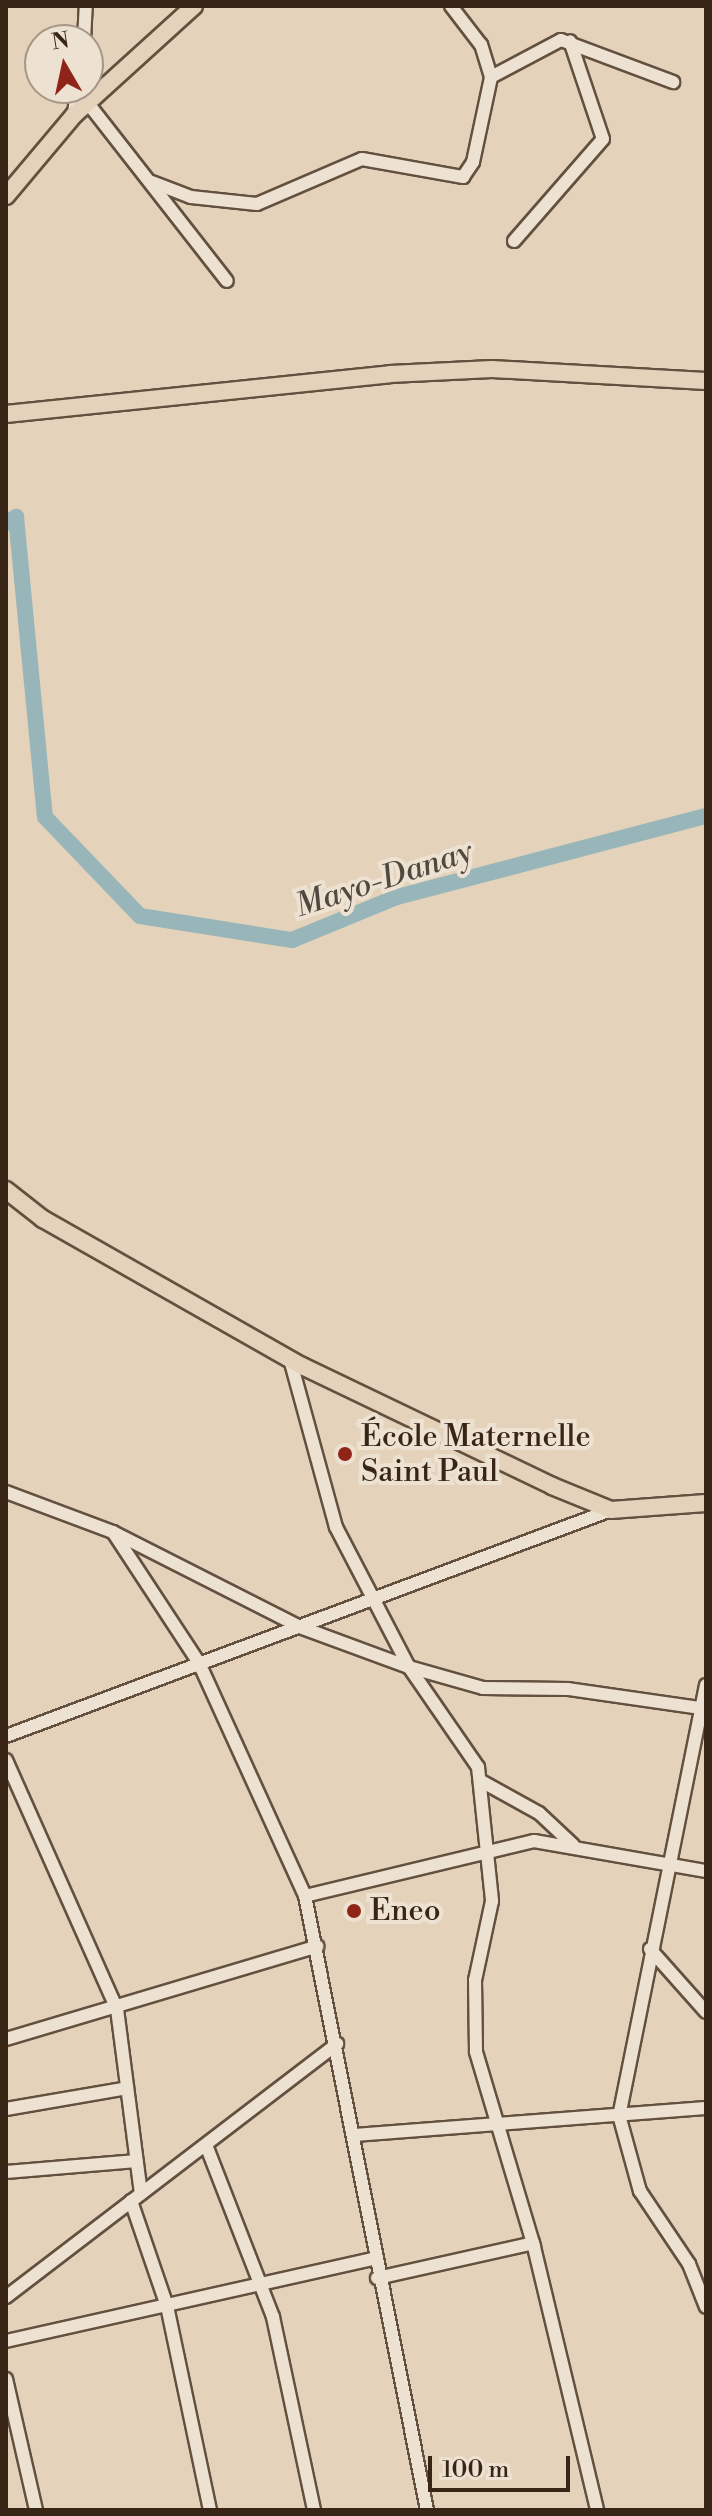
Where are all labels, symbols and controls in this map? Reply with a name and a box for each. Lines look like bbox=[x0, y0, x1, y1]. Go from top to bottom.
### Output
north arrow bbox=[24, 24, 104, 104]
text: N bbox=[50, 27, 71, 56]
water label: Mayo-Danay bbox=[290, 832, 478, 926]
place label: École Maternelle Saint Paul bbox=[361, 1419, 591, 1490]
marker: École Maternelle Saint Paul bbox=[336, 1445, 354, 1463]
place label: Eneo bbox=[370, 1893, 441, 1929]
marker: Eneo bbox=[345, 1902, 363, 1920]
scale bar bbox=[432, 2440, 574, 2490]
text: 100 m bbox=[442, 2455, 509, 2485]

